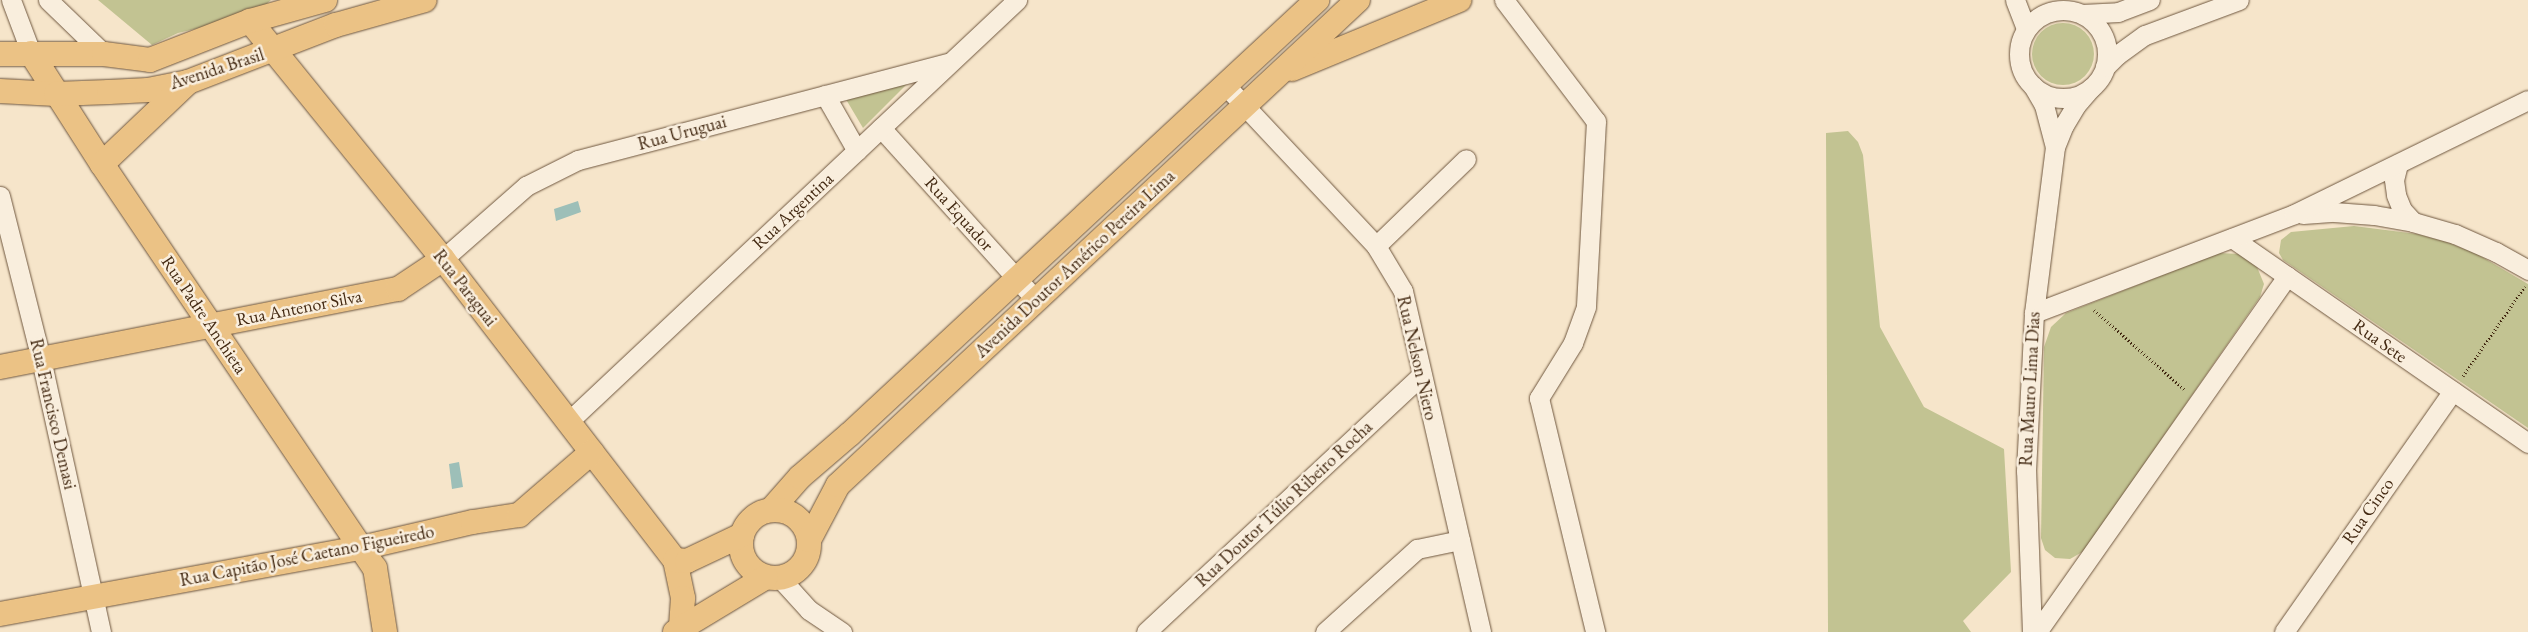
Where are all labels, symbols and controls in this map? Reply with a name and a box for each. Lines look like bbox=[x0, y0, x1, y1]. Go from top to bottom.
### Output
street label: Avenida Brasil bbox=[167, 44, 267, 94]
street label: Rua Uruguai bbox=[635, 111, 729, 155]
street label: Avenida Doutor Américo Pereira Lima bbox=[971, 166, 1179, 362]
street label: Rua Argentina bbox=[748, 168, 838, 254]
street label: Rua Equador bbox=[920, 172, 998, 256]
street label: Rua Paraguai bbox=[428, 245, 502, 331]
street label: Rua Padre Anchieta bbox=[156, 252, 252, 378]
street label: Rua Antenor Silva bbox=[234, 285, 364, 331]
street label: Rua Nelson Niero bbox=[1392, 294, 1442, 422]
street label: Rua Mauro Lima Dias bbox=[2015, 311, 2045, 467]
street label: Rua Sete bbox=[2349, 315, 2411, 367]
street label: Rua Francisco Demasi bbox=[25, 337, 81, 491]
street label: Rua Doutor Túlio Ribeiro Rocha bbox=[1191, 416, 1377, 592]
street label: Rua Cinco bbox=[2337, 474, 2399, 548]
street label: Rua Capitão José Caetano Figueiredo bbox=[178, 521, 436, 591]

